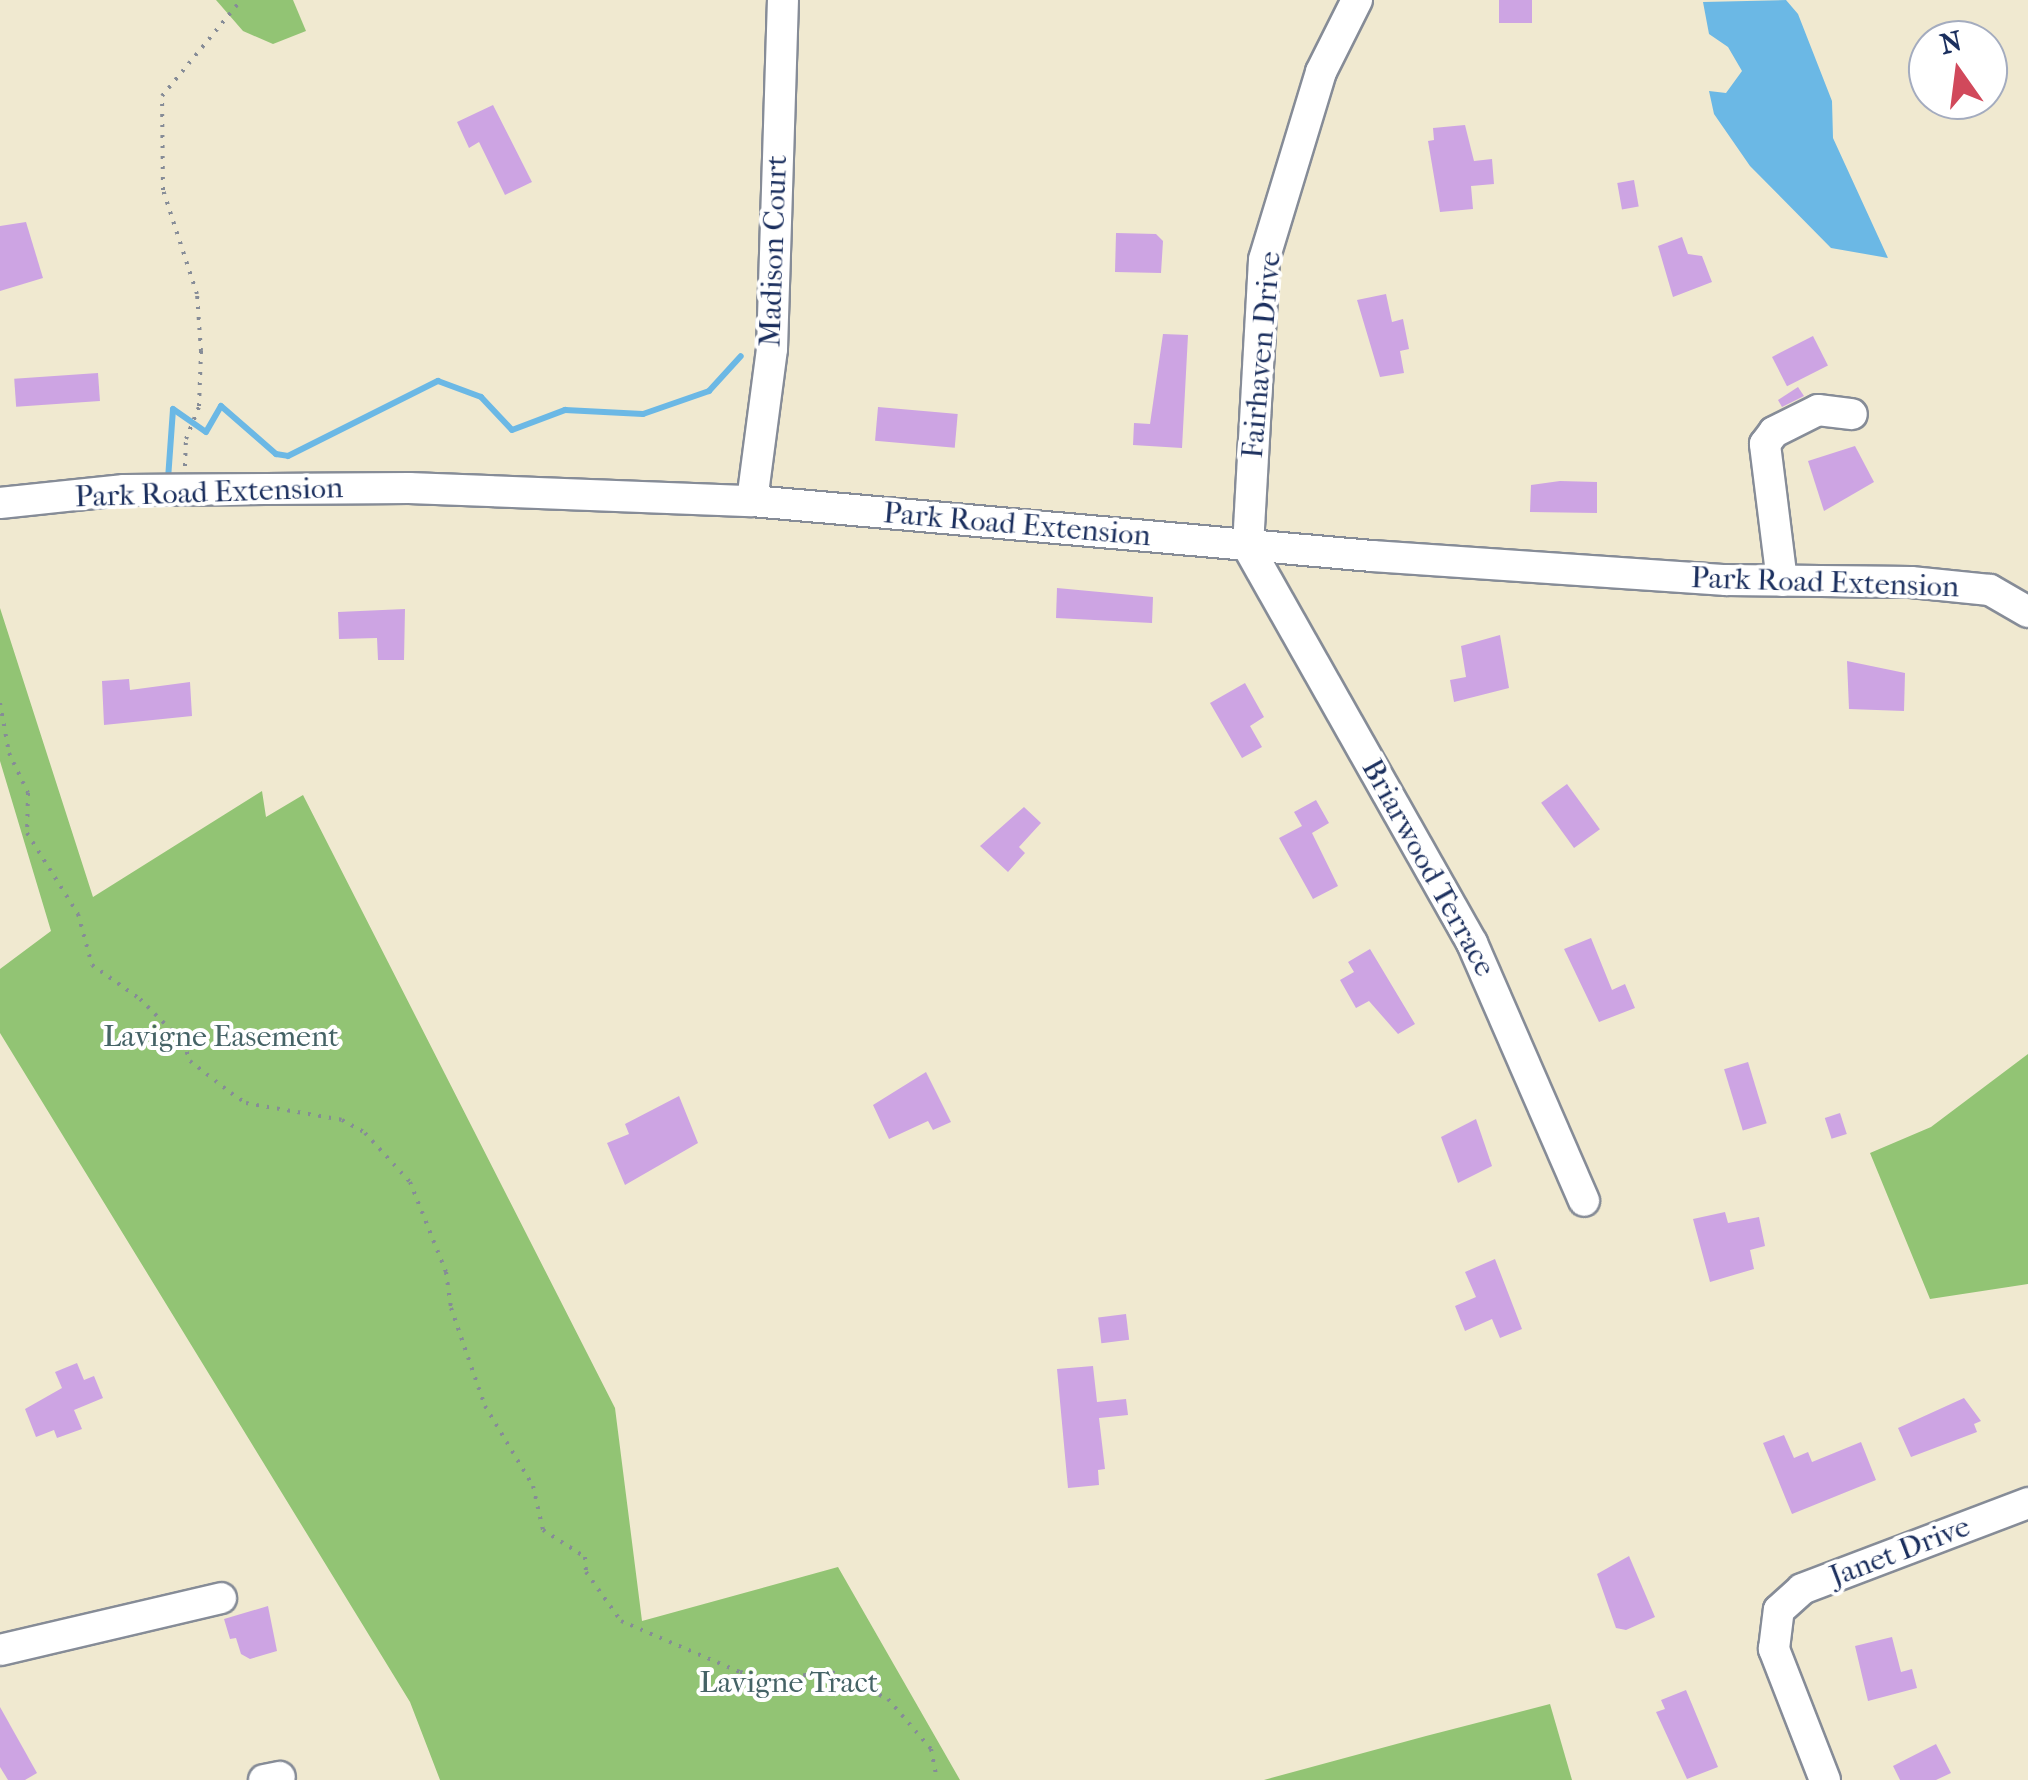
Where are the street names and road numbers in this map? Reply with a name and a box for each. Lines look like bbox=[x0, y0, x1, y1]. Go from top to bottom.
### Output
street label: Madison Court bbox=[753, 154, 795, 348]
street label: Fairhaven Drive bbox=[1235, 250, 1289, 460]
street label: Park Road Extension bbox=[74, 470, 344, 516]
street label: Park Road Extension bbox=[882, 495, 1152, 555]
street label: Park Road Extension bbox=[1690, 560, 1960, 606]
street label: Briarwood Terrace bbox=[1353, 753, 1503, 983]
street label: Janet Drive bbox=[1825, 1509, 1975, 1595]

